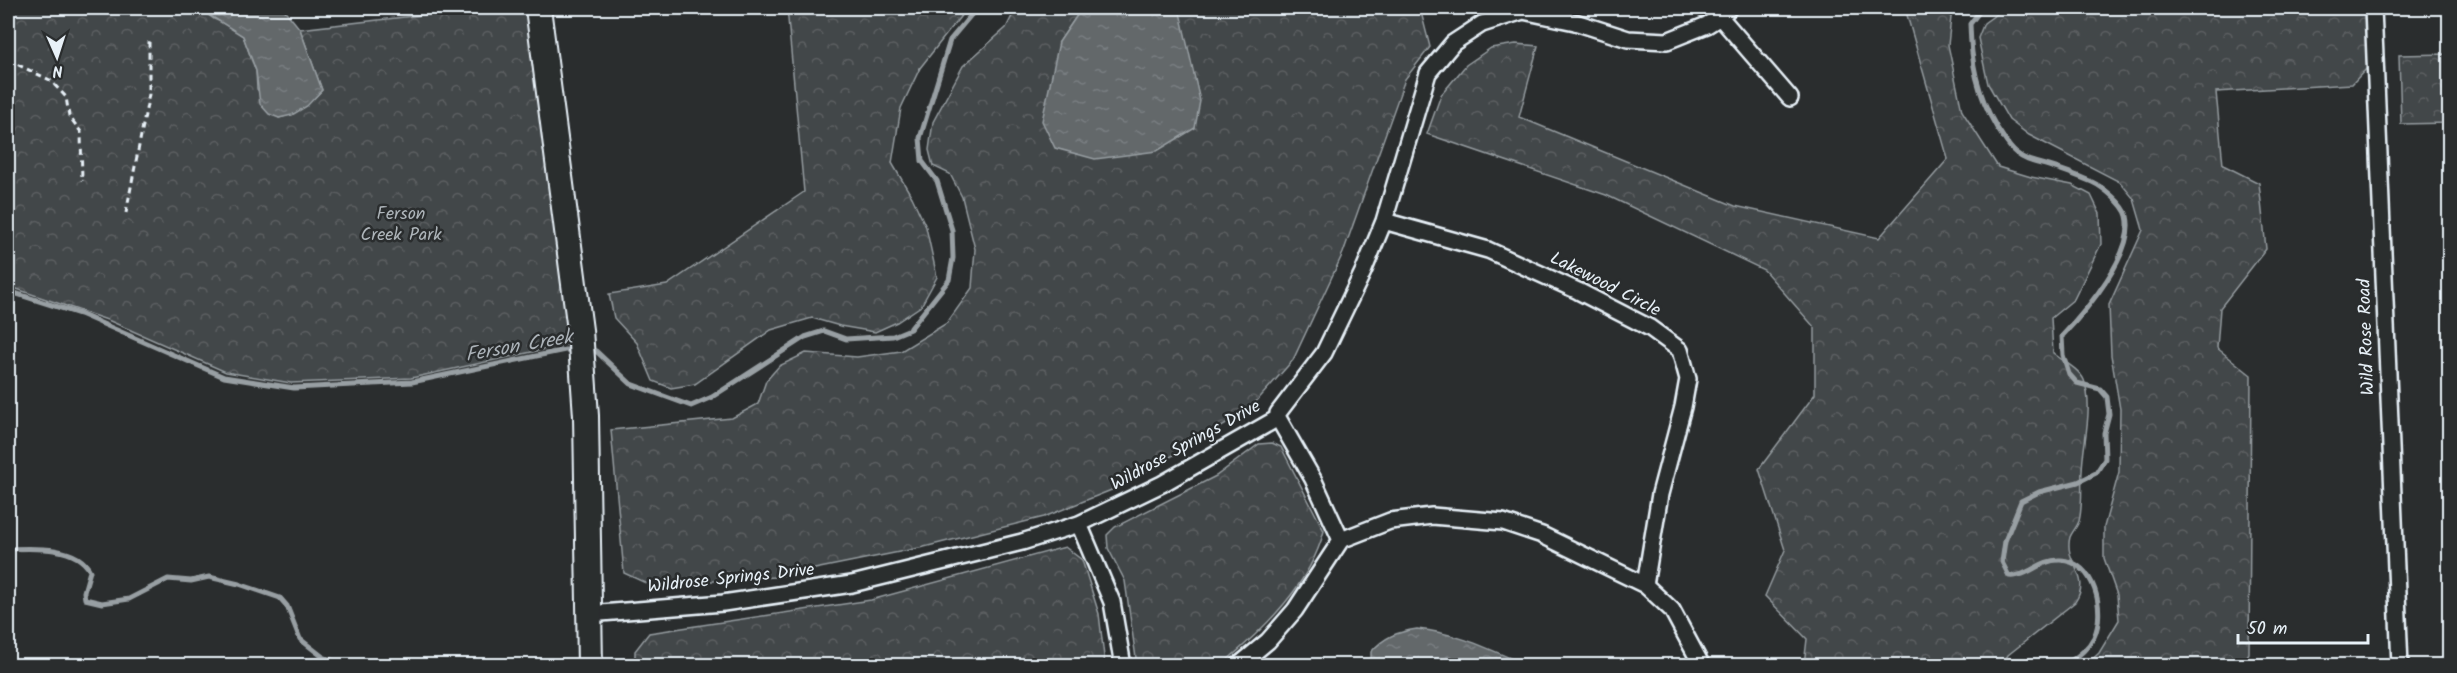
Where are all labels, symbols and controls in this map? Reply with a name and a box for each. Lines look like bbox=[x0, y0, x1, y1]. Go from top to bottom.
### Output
north arrow bbox=[27, 27, 87, 87]
text: N bbox=[52, 58, 63, 83]
park label: Ferson Creek Park bbox=[360, 200, 442, 250]
street label: Lakewood Circle bbox=[1545, 245, 1665, 325]
street label: Wild Rose Road bbox=[2350, 277, 2384, 396]
water label: Ferson Creek bbox=[463, 321, 578, 372]
street label: Wildrose Springs Drive bbox=[1106, 393, 1266, 499]
street label: Wildrose Springs Drive bbox=[646, 556, 816, 602]
scale bar bbox=[2238, 607, 2368, 645]
text: 50 m bbox=[2247, 615, 2287, 644]

